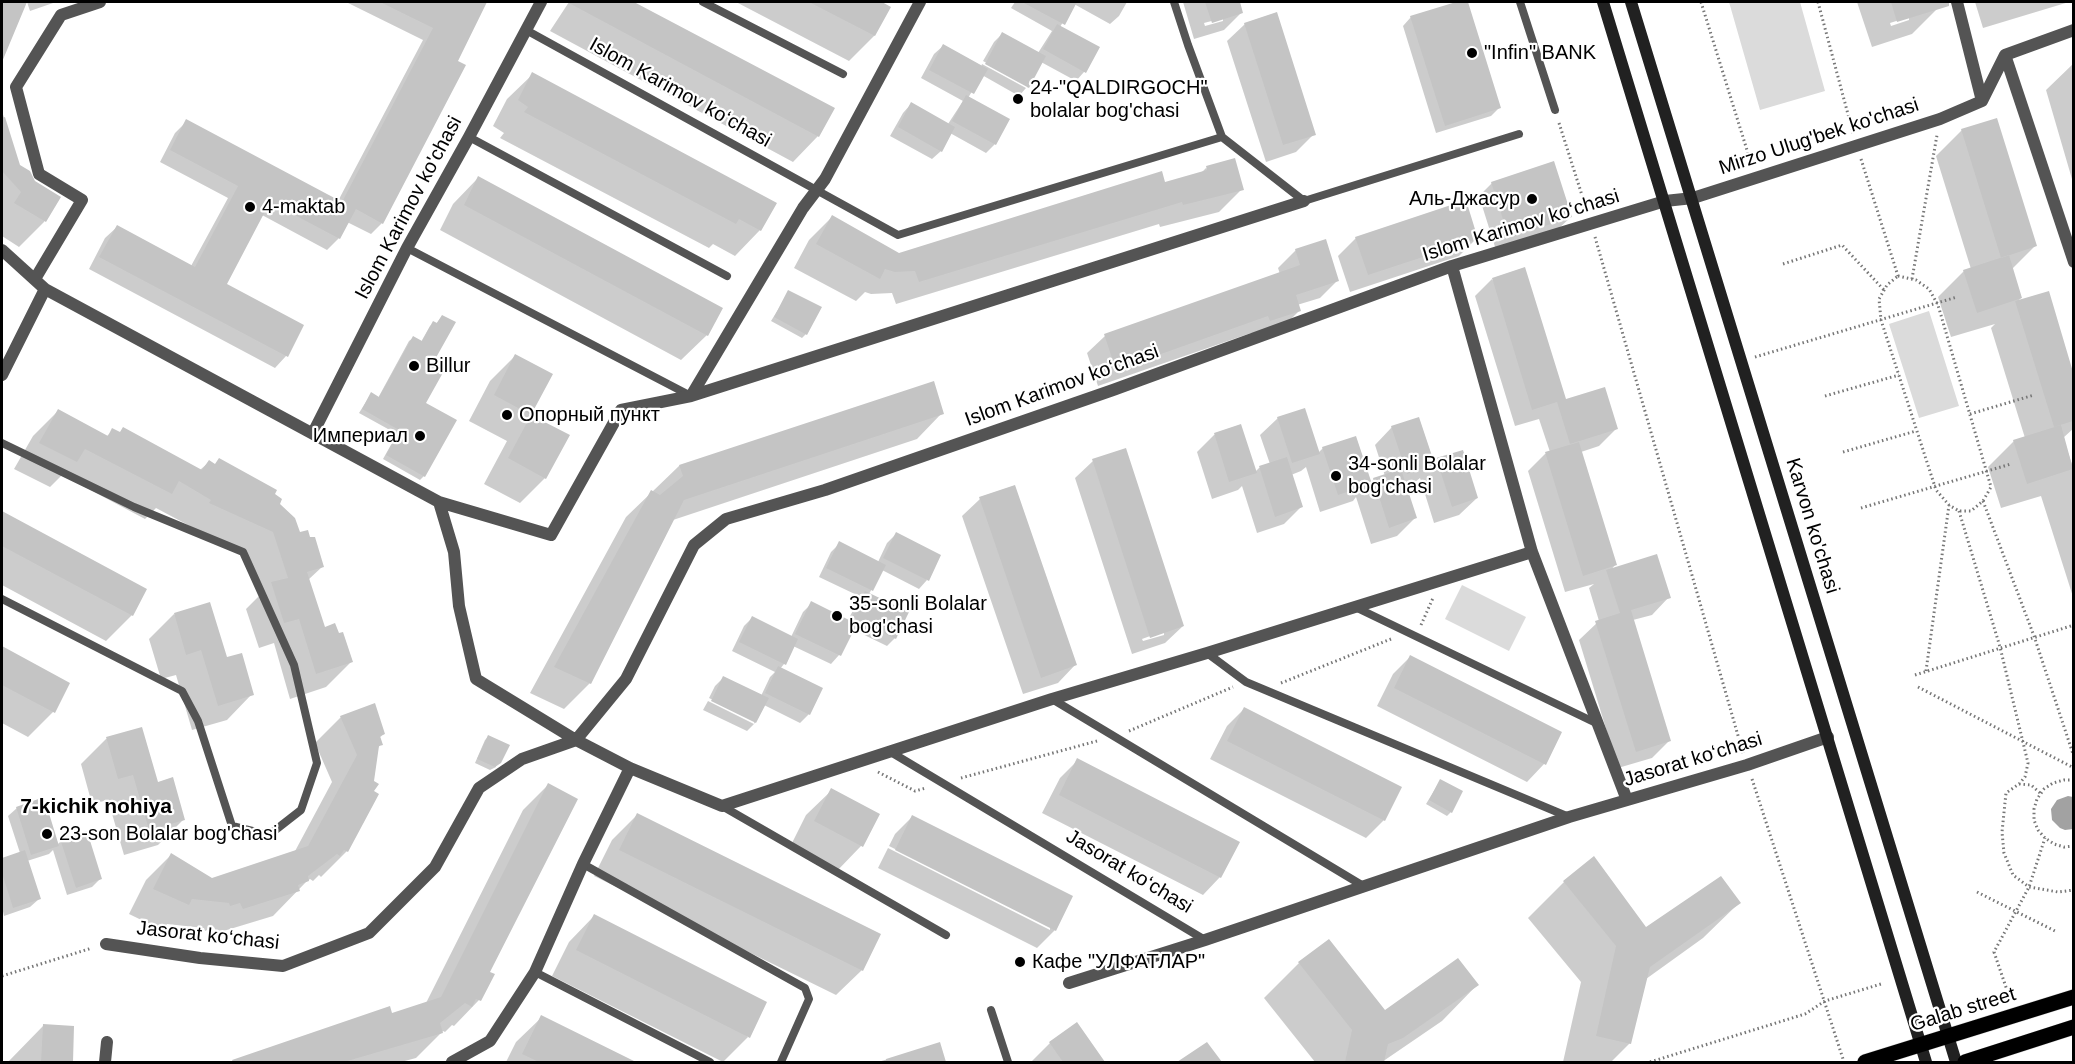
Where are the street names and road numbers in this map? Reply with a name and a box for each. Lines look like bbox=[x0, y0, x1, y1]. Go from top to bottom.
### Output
street label: Islom Karimov ko‘chasi bbox=[585, 33, 775, 153]
street label: Mirzo Ulug'bek ko'chasi bbox=[1716, 93, 1922, 181]
street label: Islom Karimov ko'chasi bbox=[351, 112, 467, 304]
street label: Islom Karimov ko‘chasi bbox=[1420, 185, 1622, 267]
street label: Islom Karimov ko‘chasi bbox=[962, 340, 1162, 432]
street label: Karvon ko'chasi bbox=[1780, 455, 1844, 597]
street label: Jasorat ko‘chasi bbox=[1621, 728, 1765, 792]
street label: Jasorat ko‘chasi bbox=[1061, 825, 1197, 919]
street label: Jasorat ko‘chasi bbox=[135, 917, 281, 955]
street label: Galab street bbox=[1907, 983, 2019, 1037]

